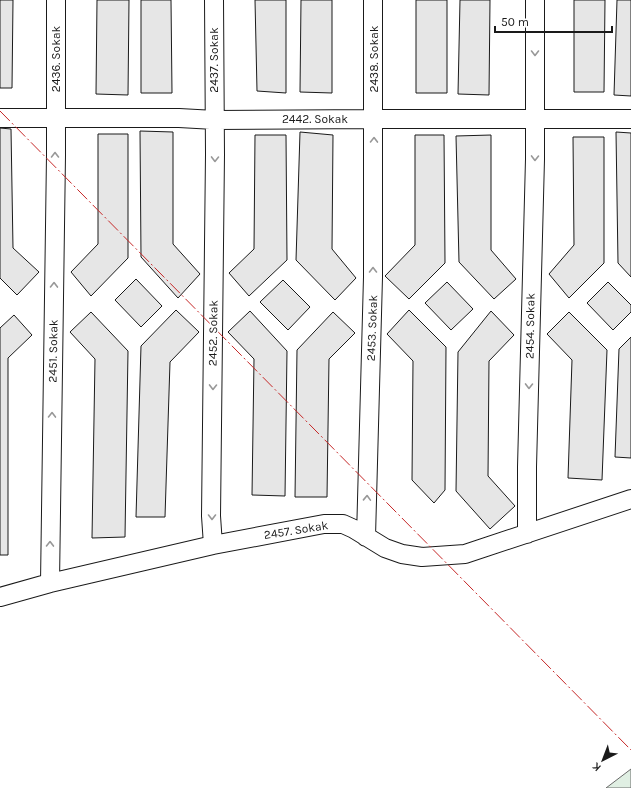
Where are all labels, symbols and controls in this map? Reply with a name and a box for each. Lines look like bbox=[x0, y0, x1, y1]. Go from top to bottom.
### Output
scale bar bbox=[495, 8, 612, 34]
text: 50 m bbox=[501, 15, 529, 29]
street label: 2436. Sokak bbox=[49, 25, 63, 92]
street label: 2438. Sokak bbox=[367, 25, 381, 93]
street label: 2437. Sokak bbox=[207, 27, 221, 93]
one-way arrow bbox=[531, 50, 539, 56]
street label: 2442. Sokak bbox=[282, 112, 348, 126]
one-way arrow bbox=[370, 137, 378, 143]
one-way arrow bbox=[51, 152, 60, 158]
one-way arrow bbox=[531, 155, 539, 161]
one-way arrow bbox=[211, 156, 219, 162]
one-way arrow bbox=[369, 267, 377, 273]
one-way arrow bbox=[50, 282, 58, 288]
street label: 2454. Sokak bbox=[522, 293, 538, 359]
street label: 2453. Sokak bbox=[364, 294, 380, 361]
street label: 2452. Sokak bbox=[205, 299, 221, 366]
street label: 2451. Sokak bbox=[45, 319, 61, 383]
one-way arrow bbox=[524, 383, 533, 389]
one-way arrow bbox=[209, 384, 217, 390]
one-way arrow bbox=[48, 412, 56, 418]
one-way arrow bbox=[363, 495, 372, 501]
one-way arrow bbox=[208, 514, 216, 520]
street label: 2457. Sokak bbox=[263, 518, 329, 542]
one-way arrow bbox=[46, 541, 55, 548]
north arrow bbox=[583, 740, 623, 780]
text: K bbox=[589, 759, 604, 774]

